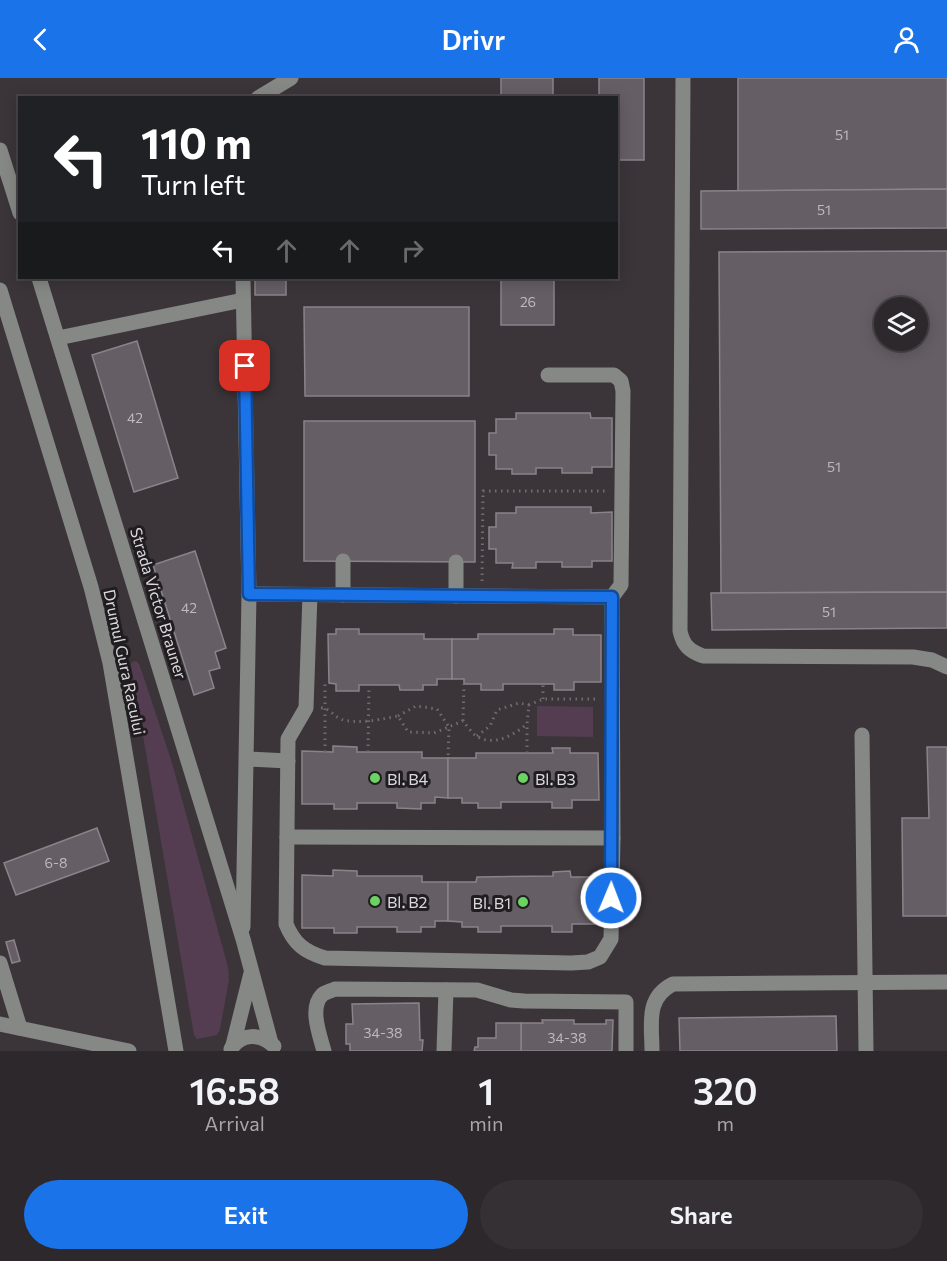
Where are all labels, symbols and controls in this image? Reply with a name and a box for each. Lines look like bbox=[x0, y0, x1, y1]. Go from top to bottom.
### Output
icon: back bbox=[24, 23, 57, 56]
text: Drivr bbox=[442, 23, 505, 56]
icon: person bbox=[890, 23, 923, 56]
text: 110 m bbox=[141, 116, 252, 168]
icon: left bbox=[42, 120, 120, 198]
house number: 51 bbox=[835, 126, 849, 143]
text: Turn left bbox=[141, 168, 245, 201]
house number: 51 bbox=[817, 201, 831, 218]
icon: left bbox=[207, 234, 240, 267]
icon: ahead bbox=[270, 234, 303, 267]
icon: ahead bbox=[333, 234, 366, 267]
icon: right bbox=[396, 234, 429, 267]
house number: 26 bbox=[520, 293, 536, 310]
map controls bbox=[874, 297, 928, 351]
button: layers bbox=[874, 297, 928, 351]
pin bbox=[219, 340, 270, 391]
icon: arrive bbox=[228, 349, 261, 382]
house number: 42 bbox=[127, 409, 143, 426]
house number: 51 bbox=[827, 458, 841, 475]
street label: Strada Victor Brauner bbox=[127, 525, 191, 682]
street label: Drumul Gura Racului bbox=[100, 587, 150, 737]
house number: 42 bbox=[181, 599, 197, 616]
house number: 51 bbox=[822, 603, 836, 620]
place label: Bl. B4 bbox=[387, 769, 429, 788]
place label: Bl. B3 bbox=[535, 769, 576, 788]
marker: Bl. B4 bbox=[368, 771, 382, 785]
marker: Bl. B3 bbox=[516, 771, 530, 785]
house number: 6-8 bbox=[45, 854, 67, 871]
position arrow bbox=[579, 866, 643, 930]
place label: Bl. B2 bbox=[387, 892, 428, 911]
place label: Bl. B1 bbox=[473, 893, 511, 912]
marker: Bl. B2 bbox=[368, 894, 382, 908]
marker: Bl. B1 bbox=[516, 895, 530, 909]
house number: 34-38 bbox=[364, 1024, 402, 1041]
house number: 34-38 bbox=[548, 1029, 586, 1046]
text: 16:58 bbox=[190, 1068, 280, 1112]
text: 1 bbox=[478, 1068, 494, 1112]
text: 320 bbox=[693, 1068, 757, 1112]
text: Arrival bbox=[204, 1111, 265, 1135]
text: min bbox=[469, 1111, 503, 1135]
text: m bbox=[716, 1111, 734, 1135]
button: Exit bbox=[24, 1180, 468, 1249]
button: Share bbox=[480, 1180, 923, 1249]

